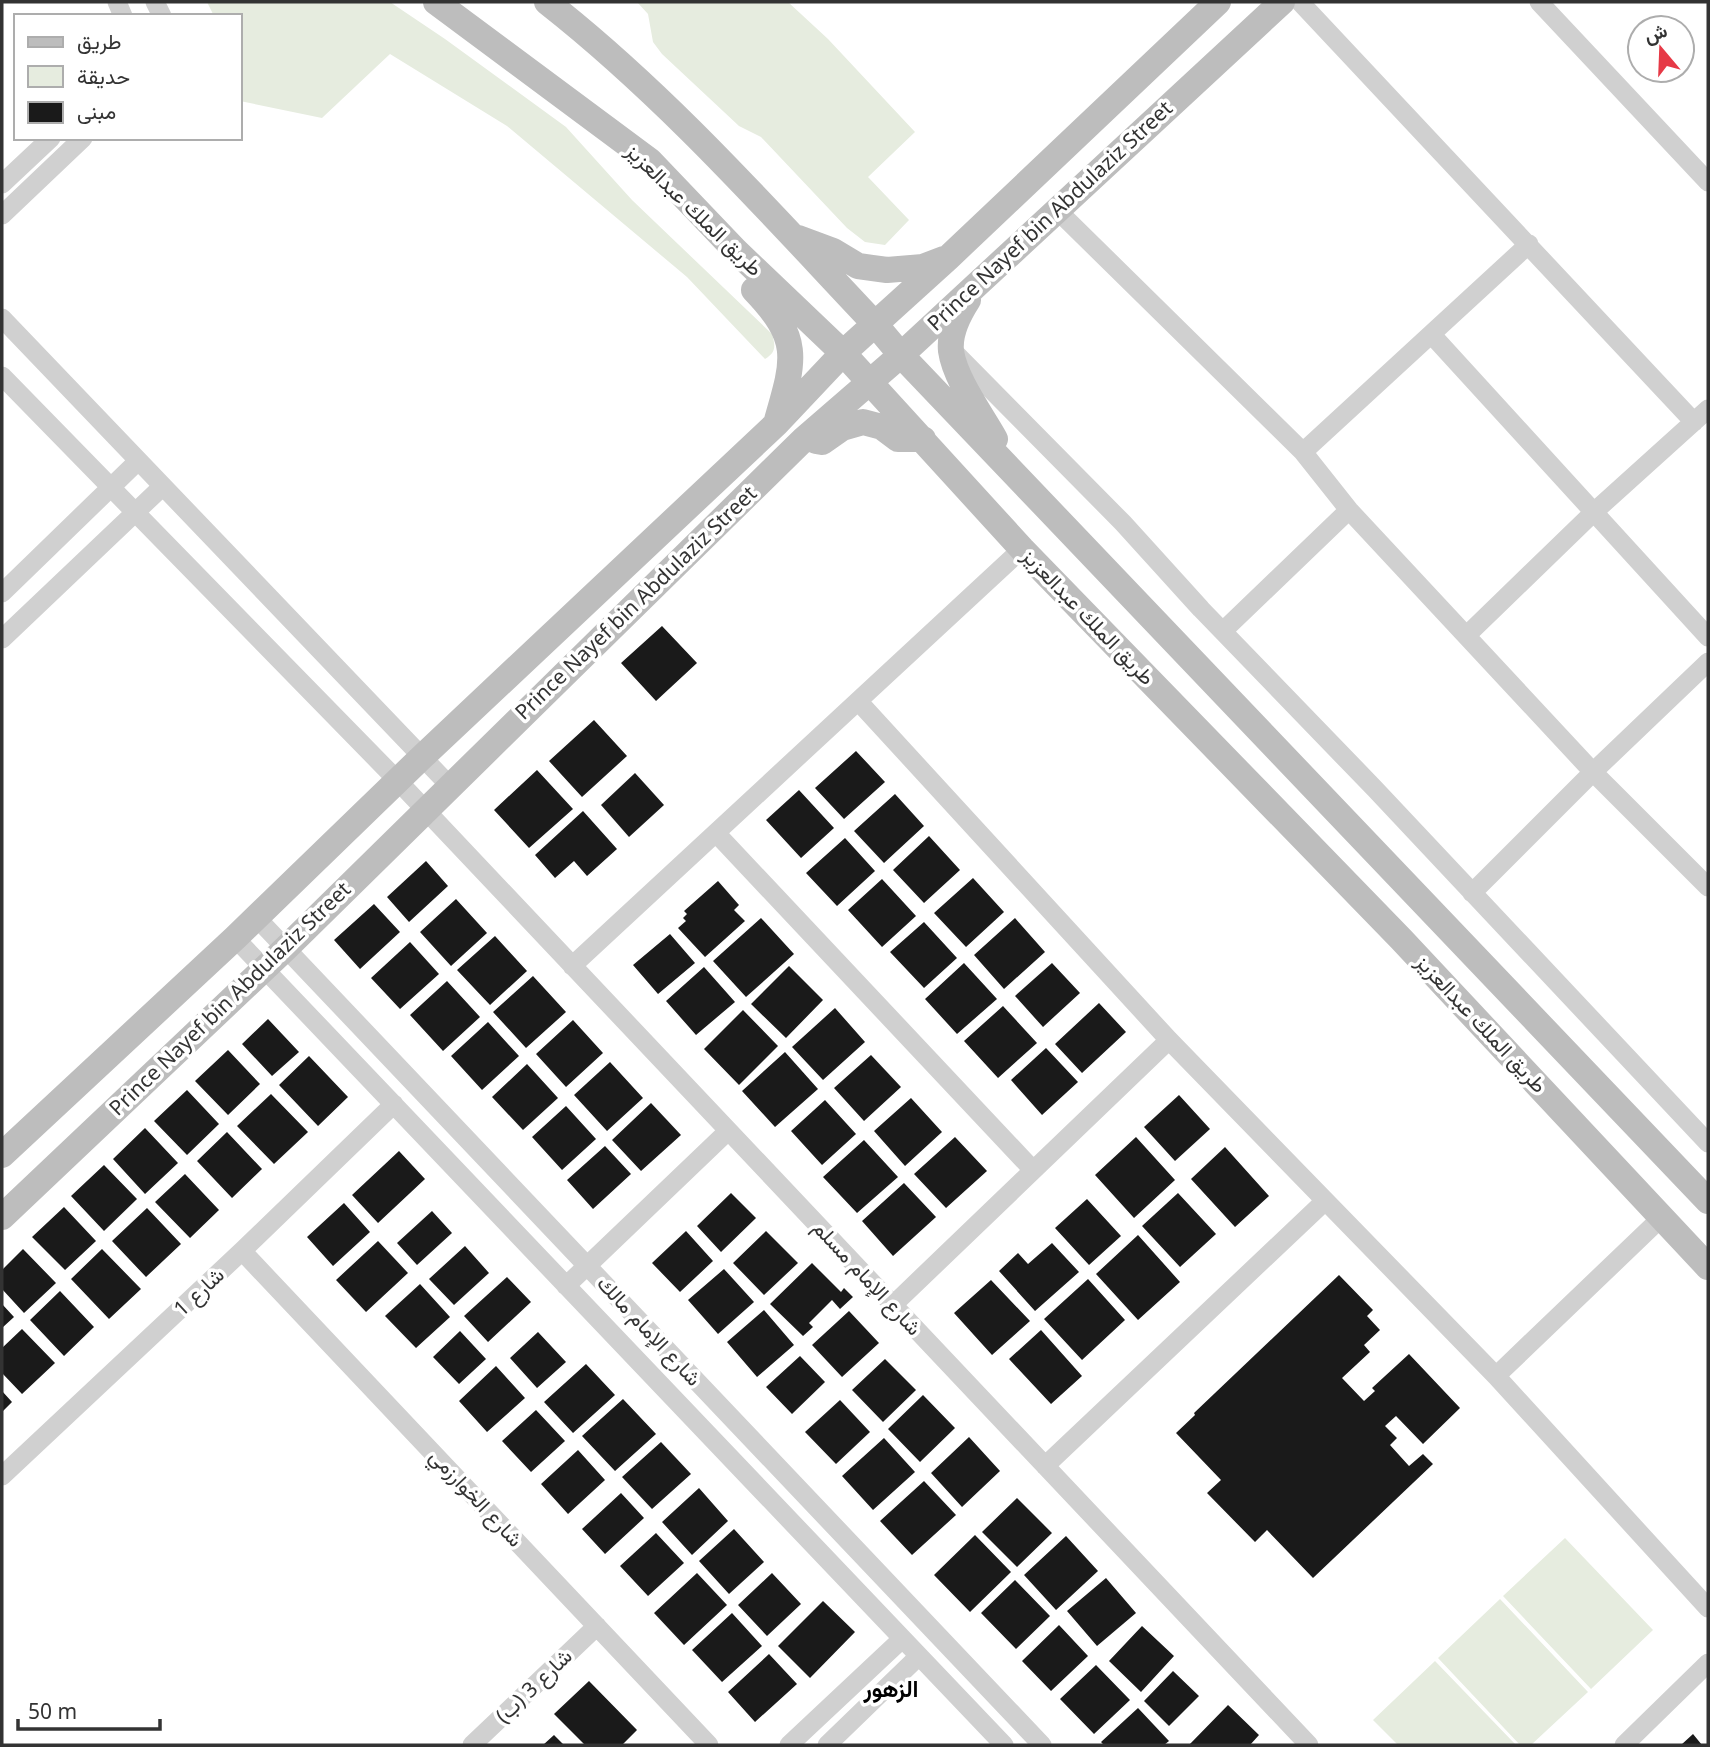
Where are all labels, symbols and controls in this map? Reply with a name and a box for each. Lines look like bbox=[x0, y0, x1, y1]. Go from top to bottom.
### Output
legend bbox=[14, 14, 242, 140]
north arrow bbox=[1626, 14, 1696, 84]
text: ش bbox=[1640, 17, 1671, 49]
text: طريق bbox=[77, 27, 122, 55]
text: حديقة bbox=[77, 62, 130, 90]
street label: Prince Nayef bin Abdulaziz Street bbox=[921, 94, 1178, 337]
text: مبنى bbox=[77, 97, 116, 125]
street label: طريق الملك عبدالعزيز bbox=[620, 136, 769, 282]
street label: Prince Nayef bin Abdulaziz Street bbox=[508, 479, 762, 725]
street label: طريق الملك عبدالعزيز bbox=[1015, 541, 1161, 691]
street label: Prince Nayef bin Abdulaziz Street bbox=[102, 875, 356, 1121]
street label: طريق الملك عبدالعزيز bbox=[1409, 947, 1553, 1099]
street label: شارع الإمام مسلم bbox=[806, 1214, 928, 1342]
street label: شارع 1 bbox=[167, 1261, 230, 1323]
street label: شارع الإمام مالك bbox=[591, 1269, 708, 1392]
street label: شارع الخوارزمي bbox=[421, 1442, 530, 1555]
street label: شارع 3 (ب) bbox=[489, 1642, 578, 1729]
district label: الزهور bbox=[862, 1672, 919, 1704]
scale bar bbox=[18, 1688, 159, 1732]
text: 50 m bbox=[28, 1697, 77, 1725]

